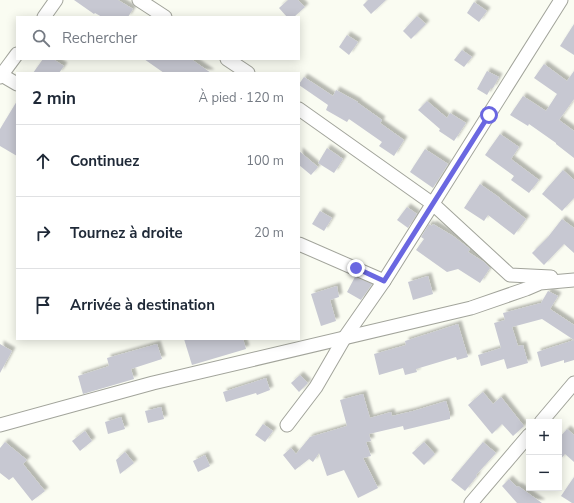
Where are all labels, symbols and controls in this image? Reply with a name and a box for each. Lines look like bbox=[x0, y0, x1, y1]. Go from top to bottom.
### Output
search box bbox=[16, 16, 300, 60]
icon: search bbox=[30, 27, 52, 49]
text: Rechercher bbox=[62, 28, 137, 48]
text: 2 min bbox=[32, 87, 76, 110]
text: À pied · 120 m bbox=[199, 89, 284, 107]
route start bbox=[480, 106, 498, 124]
icon: ahead bbox=[32, 150, 54, 172]
text: Continuez bbox=[70, 151, 139, 171]
text: 100 m bbox=[246, 152, 284, 170]
icon: right bbox=[32, 222, 54, 244]
text: Tournez à droite bbox=[70, 223, 183, 243]
text: 20 m bbox=[254, 224, 284, 242]
route end bbox=[347, 259, 365, 277]
icon: arrive bbox=[32, 294, 54, 316]
text: Arrivée à destination bbox=[70, 295, 215, 315]
map controls bbox=[526, 419, 562, 491]
button: + bbox=[526, 419, 562, 455]
button: − bbox=[526, 455, 562, 491]

